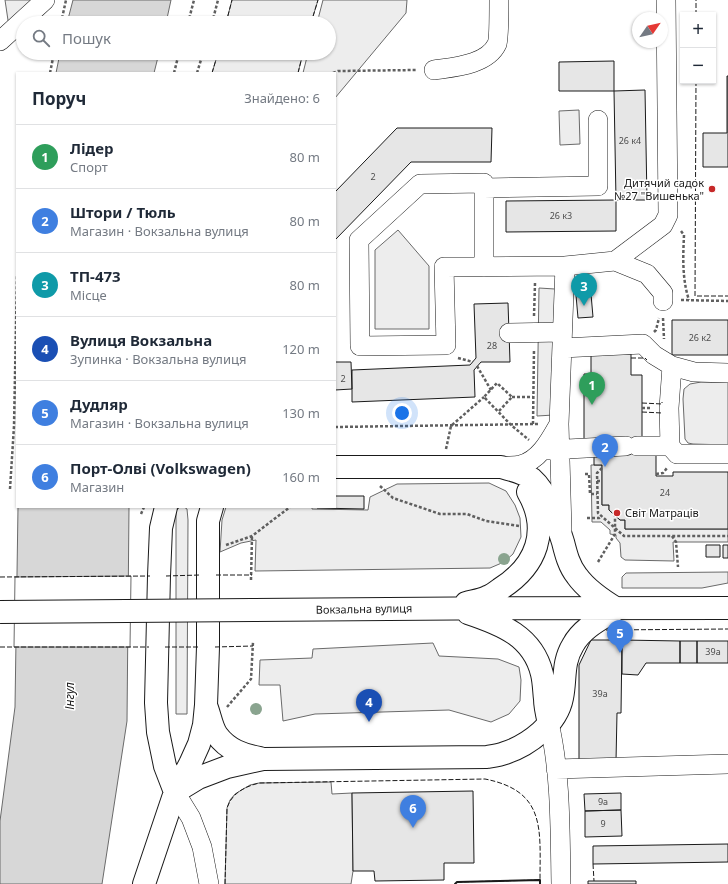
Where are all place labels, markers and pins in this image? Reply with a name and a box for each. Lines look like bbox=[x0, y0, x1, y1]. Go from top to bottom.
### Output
place label: Дитячий садок №27 "Вишенька" bbox=[614, 175, 704, 203]
marker: Дитячий садок №27 "Вишенька" bbox=[707, 184, 717, 194]
pin: 3 bbox=[571, 273, 597, 306]
pin: 1 bbox=[579, 372, 605, 405]
pin: 2 bbox=[592, 434, 618, 467]
place label: Світ Матраців bbox=[625, 505, 699, 520]
marker: Світ Матраців bbox=[612, 508, 622, 518]
pin: 5 bbox=[607, 620, 633, 653]
pin: 4 bbox=[356, 689, 382, 722]
pin: 6 bbox=[400, 795, 426, 828]

